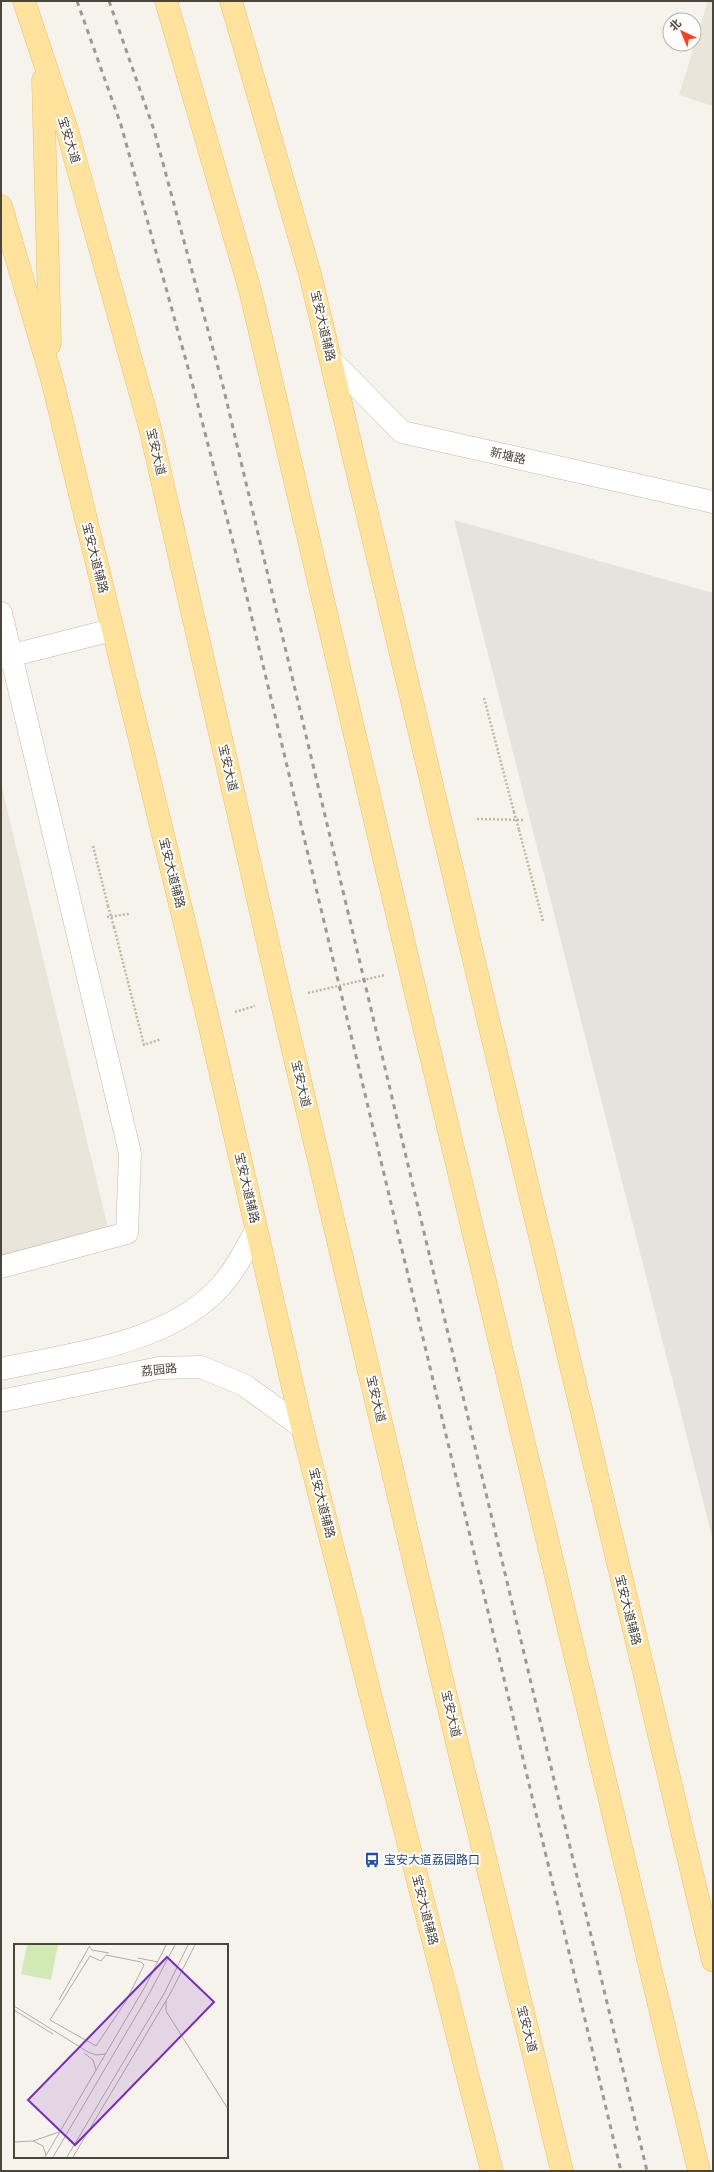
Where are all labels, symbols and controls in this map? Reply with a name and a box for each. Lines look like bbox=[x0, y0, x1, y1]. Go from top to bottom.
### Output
north arrow bbox=[662, 12, 702, 52]
text: 北 bbox=[667, 17, 684, 34]
street label: 宝安大道 bbox=[55, 115, 83, 165]
street label: 宝安大道辅路 bbox=[308, 289, 338, 363]
street label: 宝安大道 bbox=[144, 427, 168, 477]
street label: 新塘路 bbox=[489, 445, 527, 467]
street label: 宝安大道辅路 bbox=[79, 521, 111, 595]
street label: 宝安大道 bbox=[216, 743, 240, 793]
street label: 宝安大道辅路 bbox=[156, 836, 188, 910]
street label: 宝安大道 bbox=[289, 1059, 313, 1109]
street label: 宝安大道辅路 bbox=[232, 1151, 262, 1225]
street label: 荔园路 bbox=[140, 1361, 178, 1379]
street label: 宝安大道 bbox=[364, 1374, 388, 1424]
street label: 宝安大道辅路 bbox=[306, 1466, 338, 1540]
street label: 宝安大道辅路 bbox=[612, 1573, 644, 1647]
street label: 宝安大道 bbox=[439, 1689, 463, 1739]
bus stop icon: 宝安大道荔园路口 bbox=[363, 1851, 381, 1869]
place label: 宝安大道荔园路口 bbox=[384, 1853, 480, 1867]
street label: 宝安大道辅路 bbox=[409, 1873, 441, 1947]
inset map bbox=[14, 1944, 228, 2158]
street label: 宝安大道 bbox=[514, 2004, 540, 2054]

